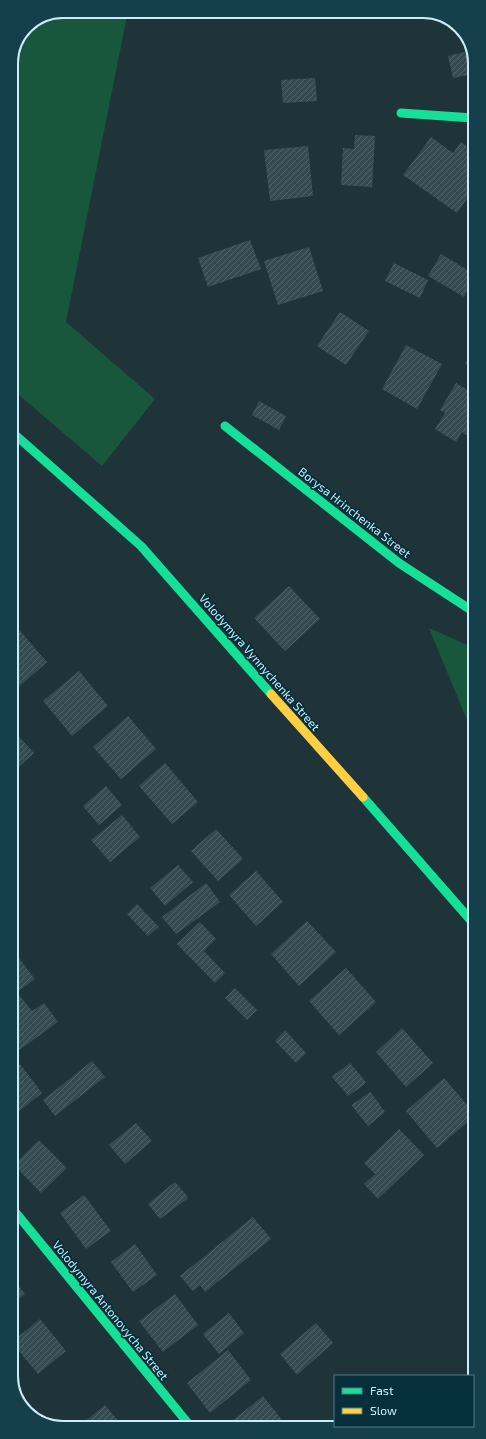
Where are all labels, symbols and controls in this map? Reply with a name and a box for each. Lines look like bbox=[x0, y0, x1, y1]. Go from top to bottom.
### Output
street label: Borysa Hrinchenka Street bbox=[296, 464, 414, 560]
street label: Volodymyra Vynnychenka Street bbox=[197, 591, 324, 734]
street label: Volodymyra Antonovycha Street bbox=[50, 1237, 172, 1383]
legend bbox=[334, 1375, 474, 1427]
text: Fast bbox=[370, 1383, 394, 1397]
text: Slow bbox=[370, 1403, 397, 1417]

